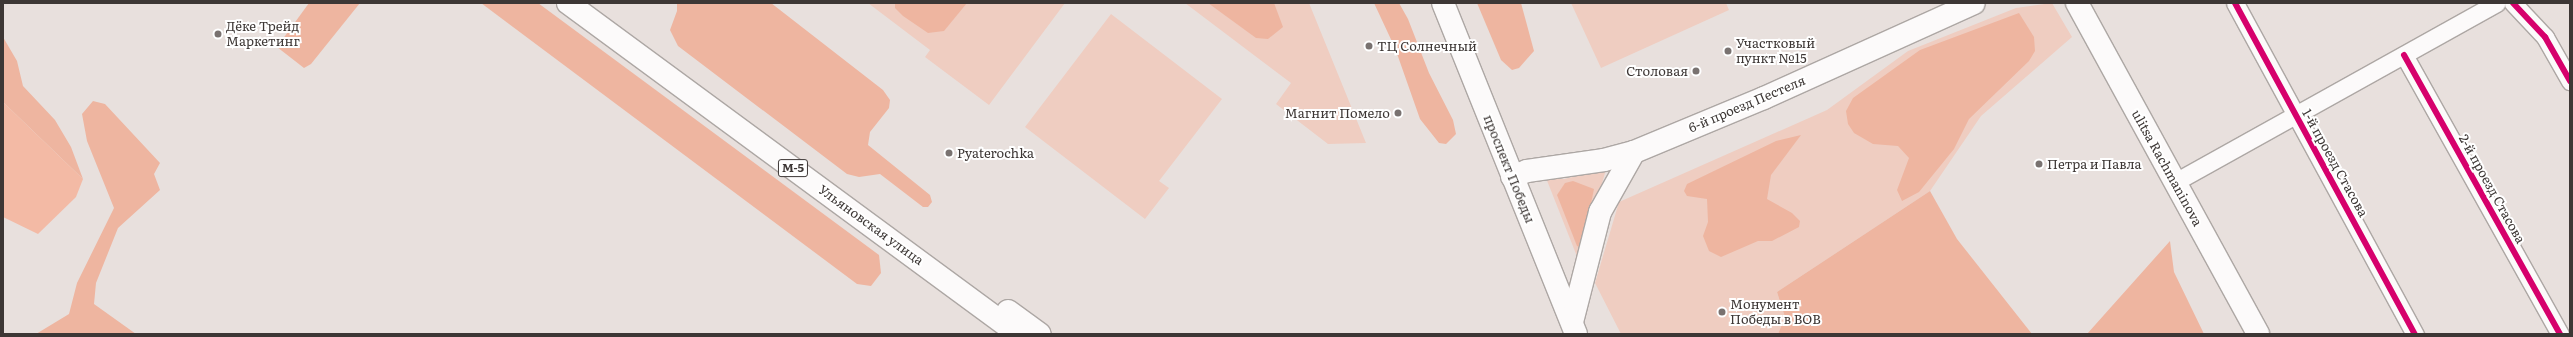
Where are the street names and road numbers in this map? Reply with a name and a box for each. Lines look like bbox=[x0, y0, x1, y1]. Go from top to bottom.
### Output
street label: 6-й проезд Пестеля bbox=[1686, 72, 1808, 136]
street label: 1-й проезд Стасова bbox=[2299, 106, 2371, 220]
street label: ulitsa Rachmaninova bbox=[2128, 107, 2206, 229]
street label: проспект Победы bbox=[1480, 113, 1538, 225]
street label: 2-й проезд Стасова bbox=[2456, 132, 2528, 246]
road number: М-5 bbox=[777, 158, 809, 178]
street label: Ульяновская улица bbox=[815, 182, 927, 268]

